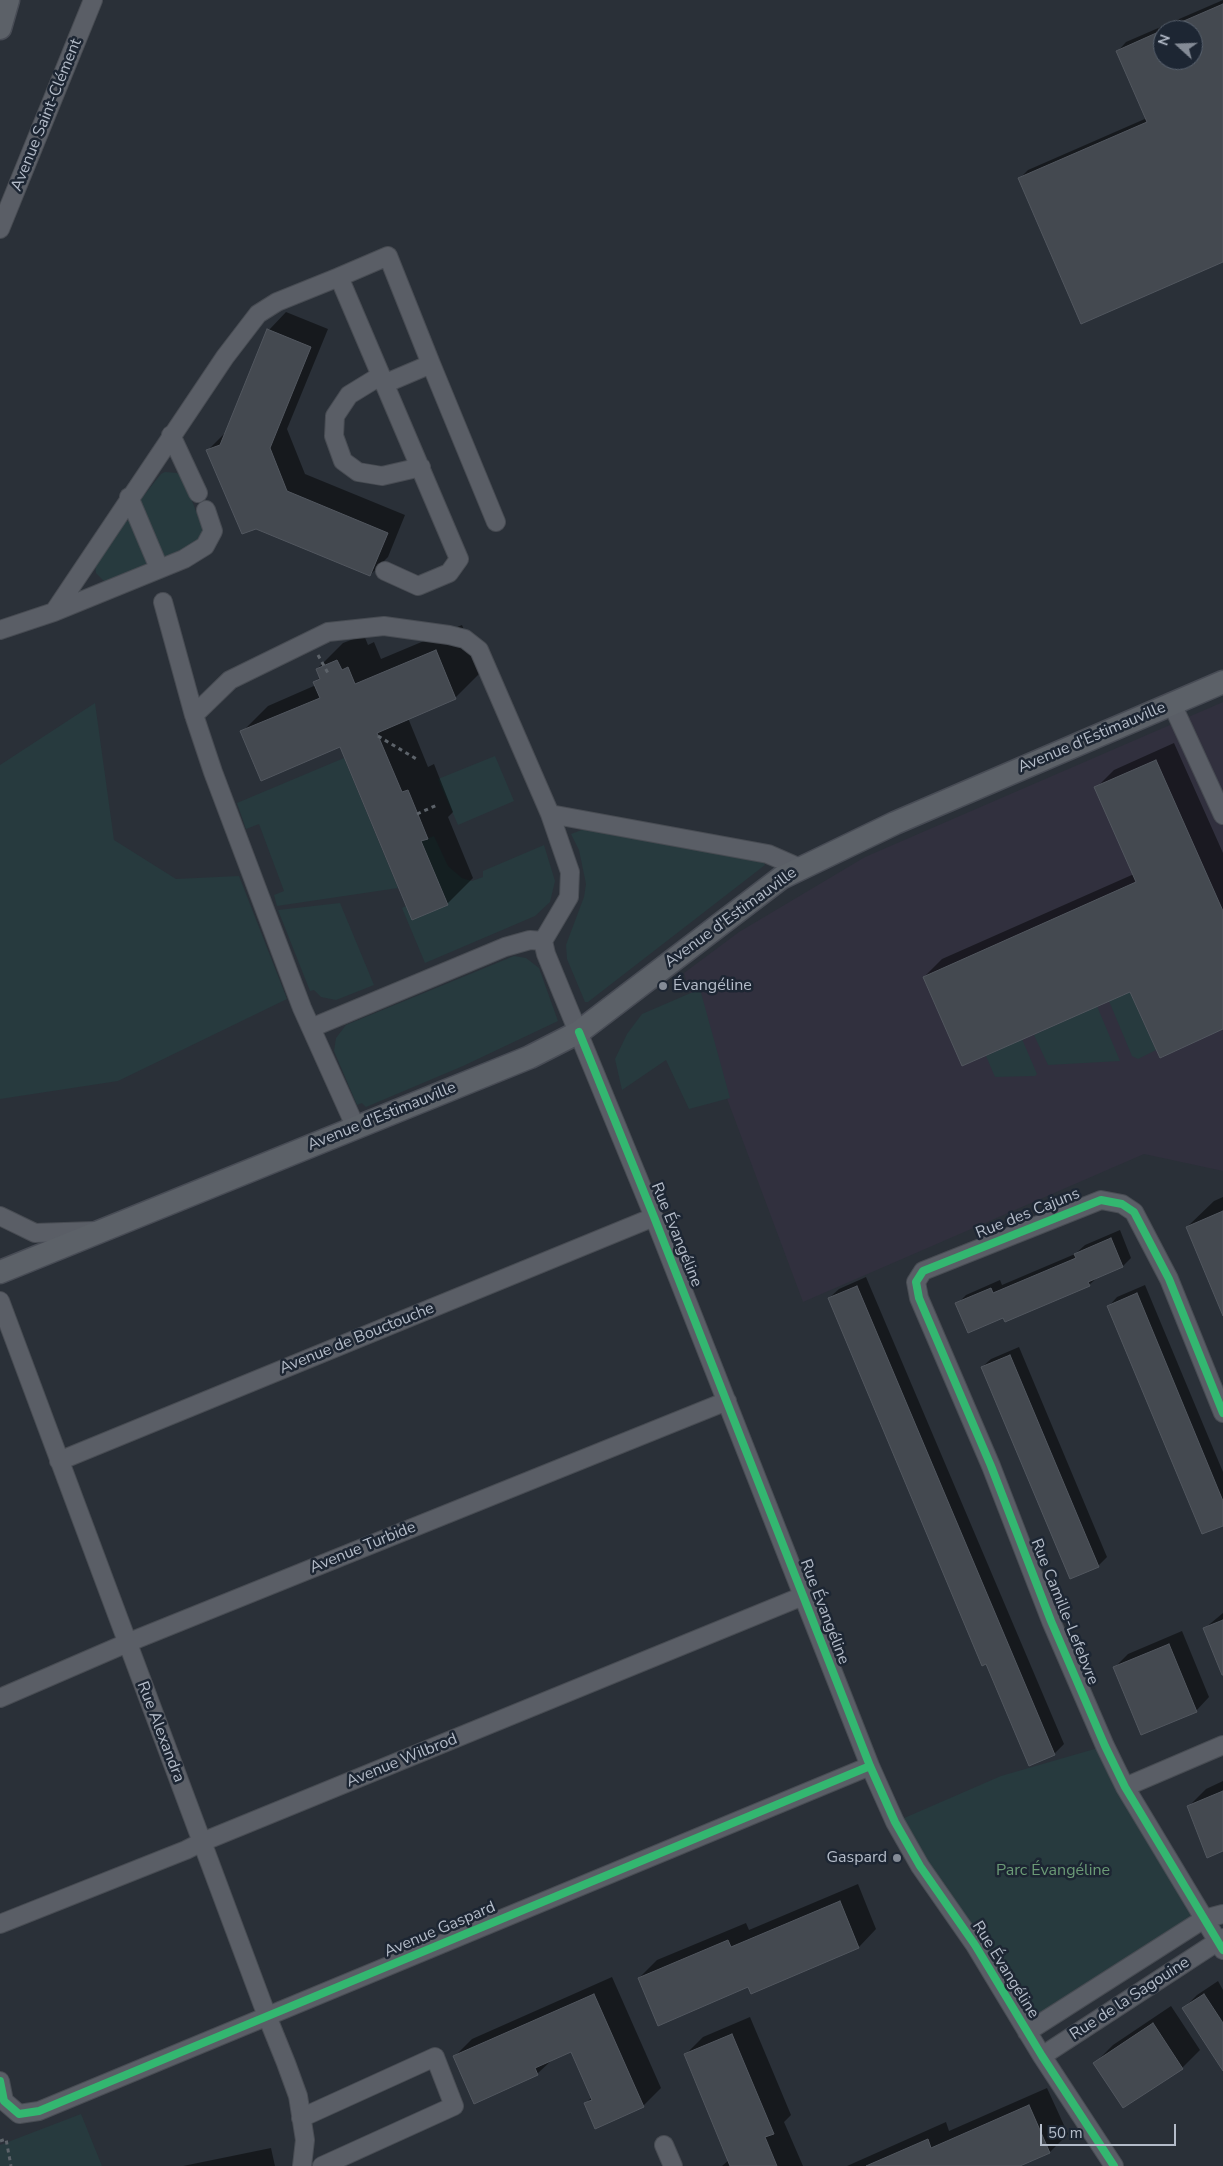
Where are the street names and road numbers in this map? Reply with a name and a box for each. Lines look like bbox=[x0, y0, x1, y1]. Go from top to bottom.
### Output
street label: Avenue Saint-Clément bbox=[8, 36, 86, 194]
street label: Avenue d'Estimauville bbox=[1015, 698, 1169, 778]
street label: Avenue d'Estimauville bbox=[661, 864, 801, 972]
street label: Avenue d'Estimauville bbox=[305, 1078, 459, 1156]
street label: Rue Évangéline bbox=[646, 1180, 706, 1290]
street label: Rue des Cajuns bbox=[973, 1184, 1083, 1244]
street label: Avenue de Bouctouche bbox=[277, 1299, 437, 1379]
street label: Avenue Turbide bbox=[307, 1518, 419, 1578]
street label: Rue Camille-Lefebvre bbox=[1026, 1536, 1102, 1688]
street label: Rue Évangéline bbox=[795, 1557, 853, 1667]
street label: Rue Alexandra bbox=[132, 1679, 188, 1785]
street label: Avenue Wilbrod bbox=[344, 1730, 460, 1792]
street label: Avenue Gaspard bbox=[381, 1898, 499, 1962]
street label: Rue Évangéline bbox=[967, 1918, 1043, 2022]
street label: Rue de la Sagouine bbox=[1067, 1953, 1193, 2045]

